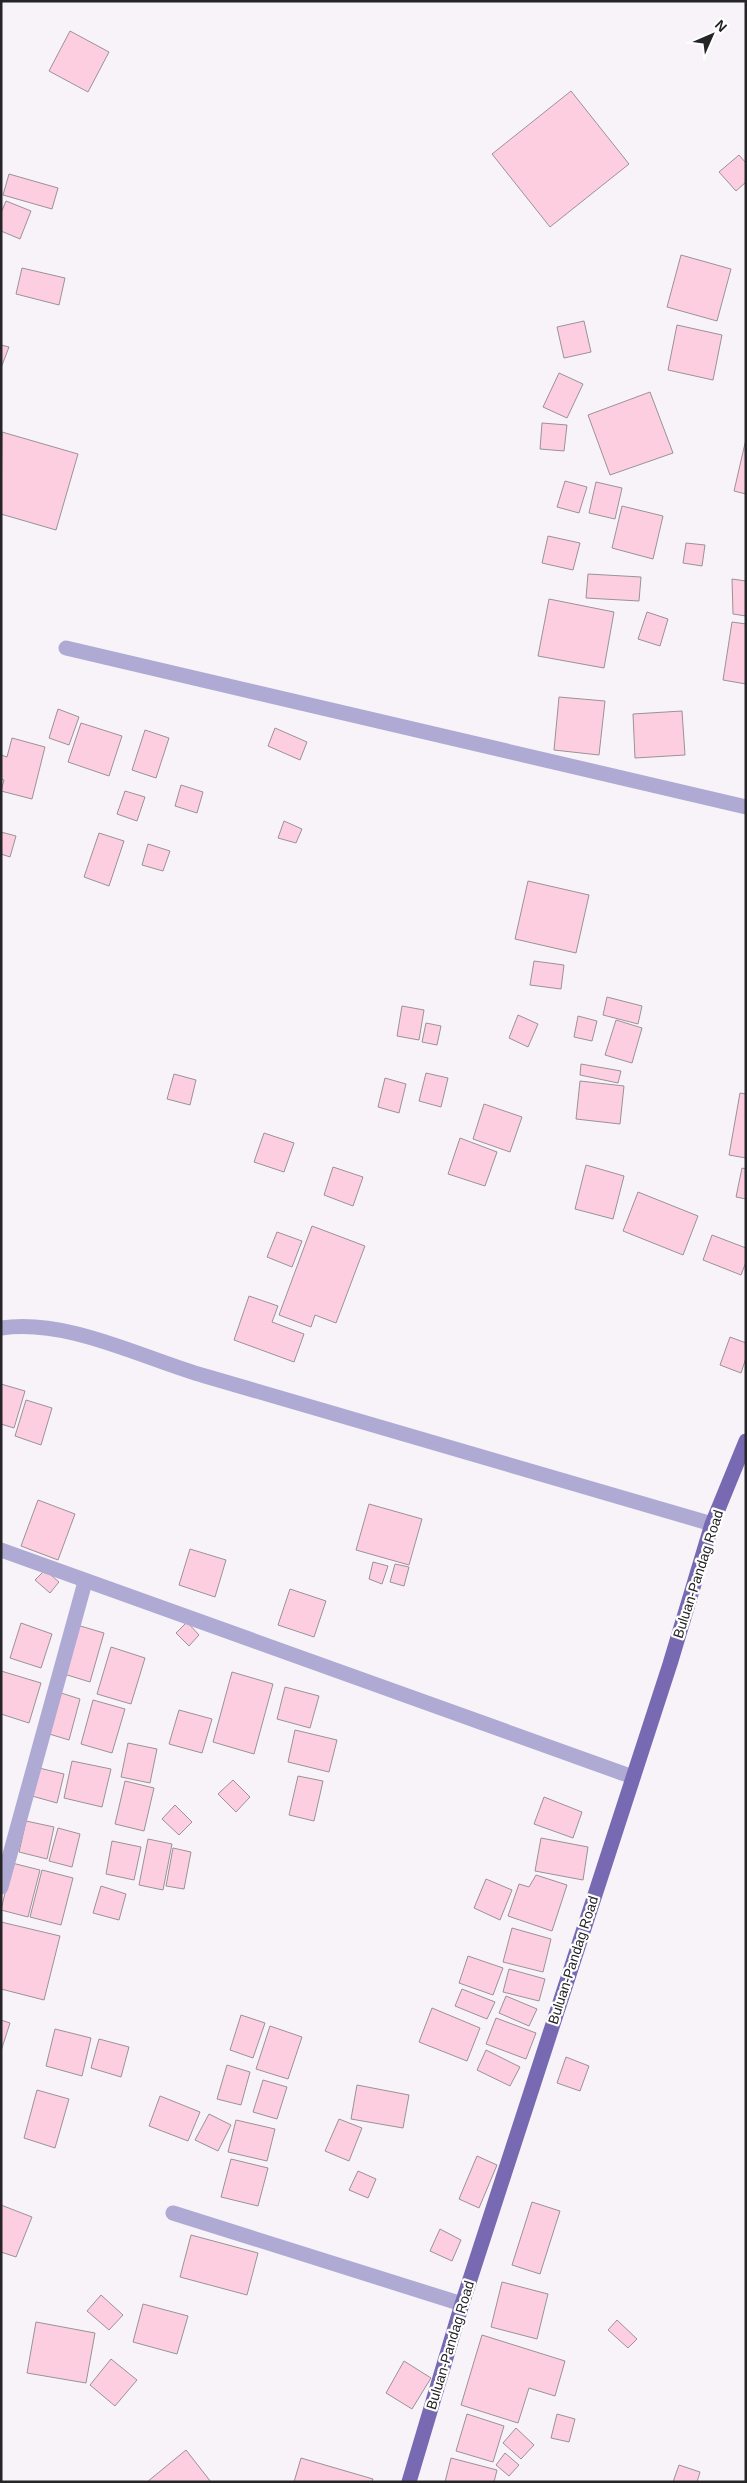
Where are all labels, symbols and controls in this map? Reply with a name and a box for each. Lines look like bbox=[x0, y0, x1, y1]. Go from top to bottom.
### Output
north arrow bbox=[687, 10, 737, 60]
text: N bbox=[712, 17, 730, 35]
street label: Buluan-Pandag Road bbox=[670, 1508, 726, 1640]
street label: Buluan-Pandag Road bbox=[545, 1894, 601, 2026]
street label: Buluan-Pandag Road bbox=[423, 2279, 477, 2411]

